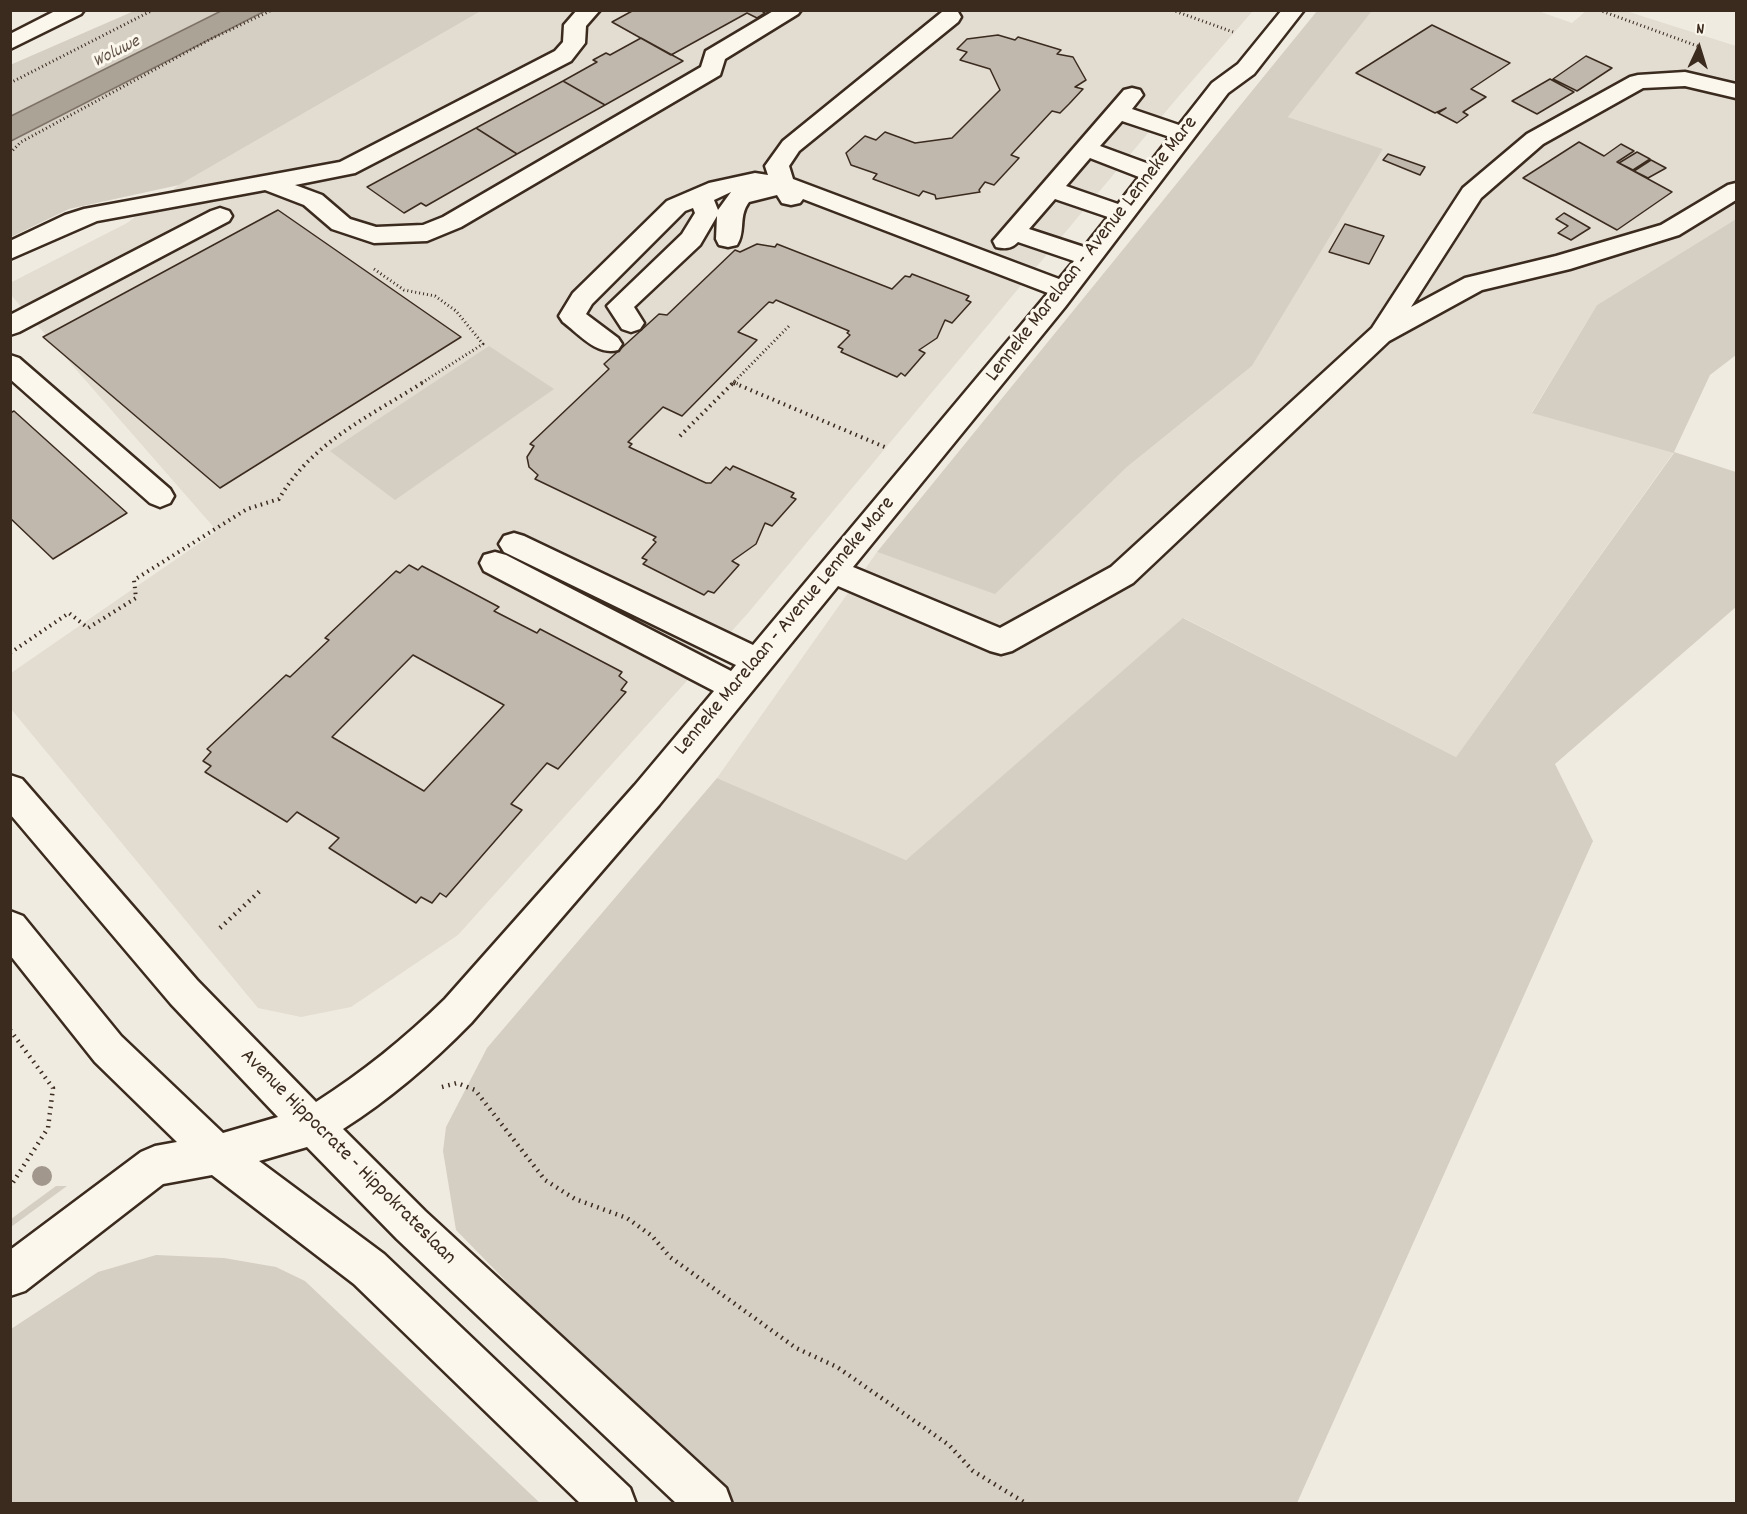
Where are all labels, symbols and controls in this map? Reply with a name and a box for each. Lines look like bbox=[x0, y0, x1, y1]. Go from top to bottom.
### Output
north arrow bbox=[1669, 18, 1729, 78]
text: N bbox=[1696, 18, 1705, 41]
water label: Woluwe bbox=[90, 32, 144, 74]
street label: Lenneke Marelaan - Avenue Lenneke Mare bbox=[981, 112, 1205, 388]
street label: Lenneke Marelaan - Avenue Lenneke Mare bbox=[670, 492, 902, 762]
street label: Avenue Hippocrate - Hippokrateslaan bbox=[234, 1045, 460, 1271]

